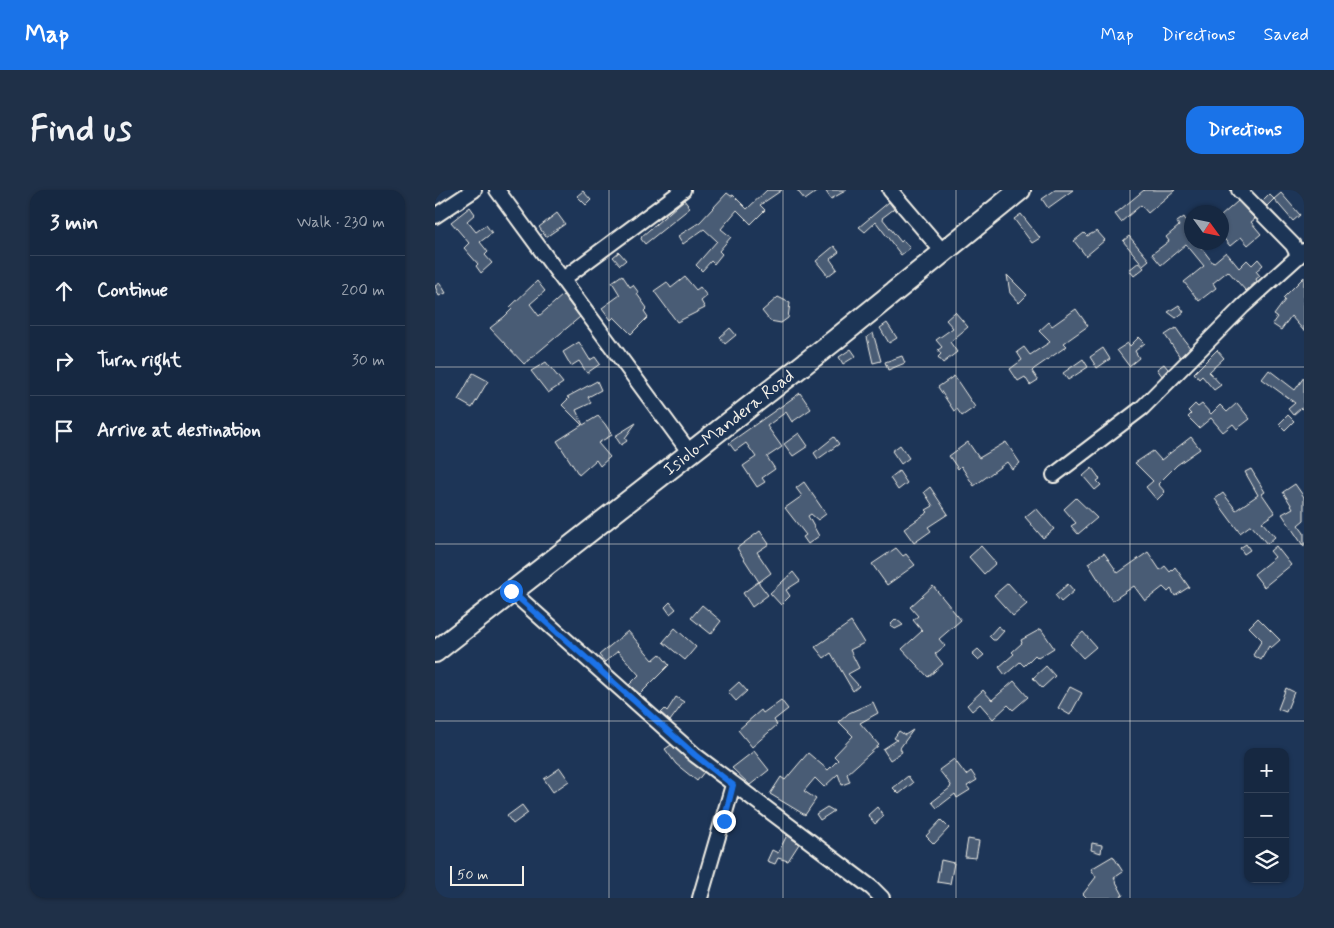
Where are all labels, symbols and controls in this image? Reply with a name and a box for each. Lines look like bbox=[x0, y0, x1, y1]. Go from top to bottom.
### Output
text: Map bbox=[25, 20, 69, 51]
text: Map bbox=[1101, 23, 1134, 47]
text: Directions bbox=[1162, 23, 1236, 47]
text: Saved bbox=[1264, 23, 1309, 47]
button: Directions bbox=[1186, 106, 1304, 154]
text: Find us bbox=[30, 107, 132, 153]
north arrow bbox=[1184, 205, 1229, 250]
text: 3 min bbox=[50, 209, 98, 237]
text: Walk · 230 m bbox=[297, 212, 385, 233]
icon: ahead bbox=[50, 277, 78, 305]
text: Continue bbox=[97, 278, 168, 303]
text: 200 m bbox=[341, 280, 385, 301]
icon: right bbox=[50, 347, 78, 375]
text: Turn right bbox=[97, 348, 181, 373]
text: 30 m bbox=[352, 350, 385, 371]
street label: Isiolo-Mandera Road bbox=[658, 364, 800, 482]
icon: arrive bbox=[50, 417, 78, 445]
text: Arrive at destination bbox=[97, 418, 261, 443]
route start bbox=[500, 580, 523, 603]
map controls bbox=[1244, 748, 1289, 883]
button: + bbox=[1244, 748, 1289, 793]
button: − bbox=[1244, 793, 1289, 838]
route end bbox=[713, 810, 736, 833]
button: layers bbox=[1244, 838, 1289, 883]
scale bar bbox=[450, 863, 524, 886]
text: 50 m bbox=[457, 866, 488, 884]

